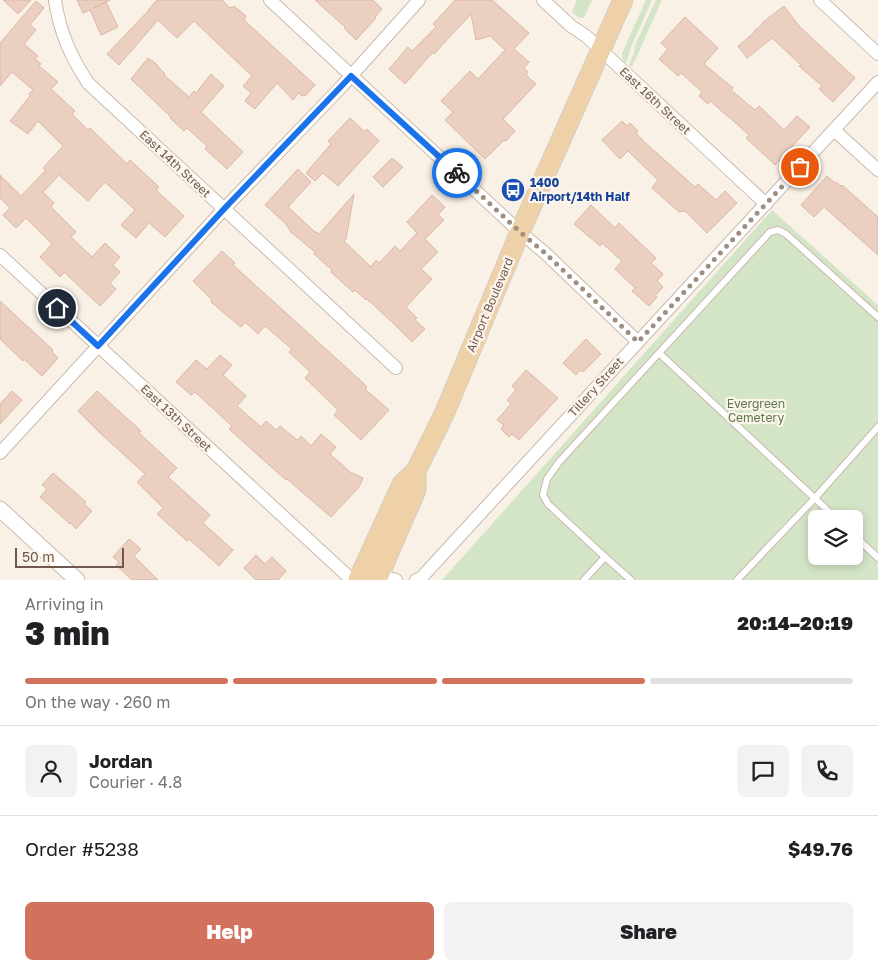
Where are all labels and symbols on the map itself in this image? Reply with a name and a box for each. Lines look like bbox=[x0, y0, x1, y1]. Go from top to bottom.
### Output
street label: East 16th Street bbox=[617, 64, 694, 138]
street label: East 14th Street bbox=[137, 127, 214, 201]
pin bbox=[779, 146, 821, 188]
courier bbox=[432, 148, 482, 198]
place label: 1400 Airport/14th Half bbox=[530, 175, 630, 204]
bus stop icon: 1400 Airport/14th Half bbox=[500, 177, 526, 203]
street label: Airport Boulevard bbox=[463, 255, 516, 354]
pin bbox=[36, 287, 78, 329]
street label: Tillery Street bbox=[565, 353, 627, 420]
street label: East 13th Street bbox=[138, 381, 215, 455]
park label: Evergreen Cemetery bbox=[727, 396, 785, 425]
scale bar bbox=[15, 545, 124, 568]

